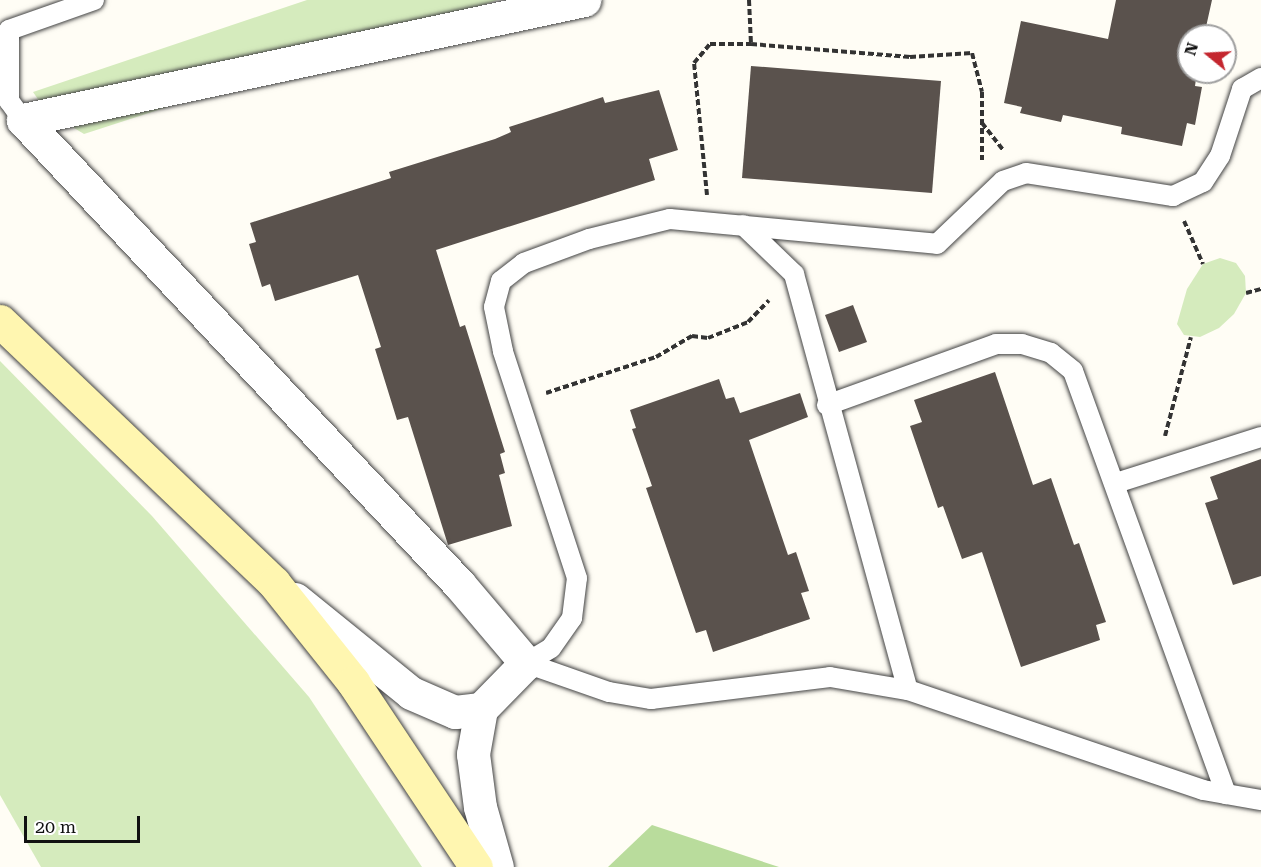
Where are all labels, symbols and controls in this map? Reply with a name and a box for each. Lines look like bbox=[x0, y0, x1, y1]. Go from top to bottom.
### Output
north arrow bbox=[1177, 24, 1237, 84]
text: N bbox=[1180, 40, 1202, 58]
scale bar bbox=[27, 804, 142, 842]
text: 20 m bbox=[35, 816, 76, 837]

